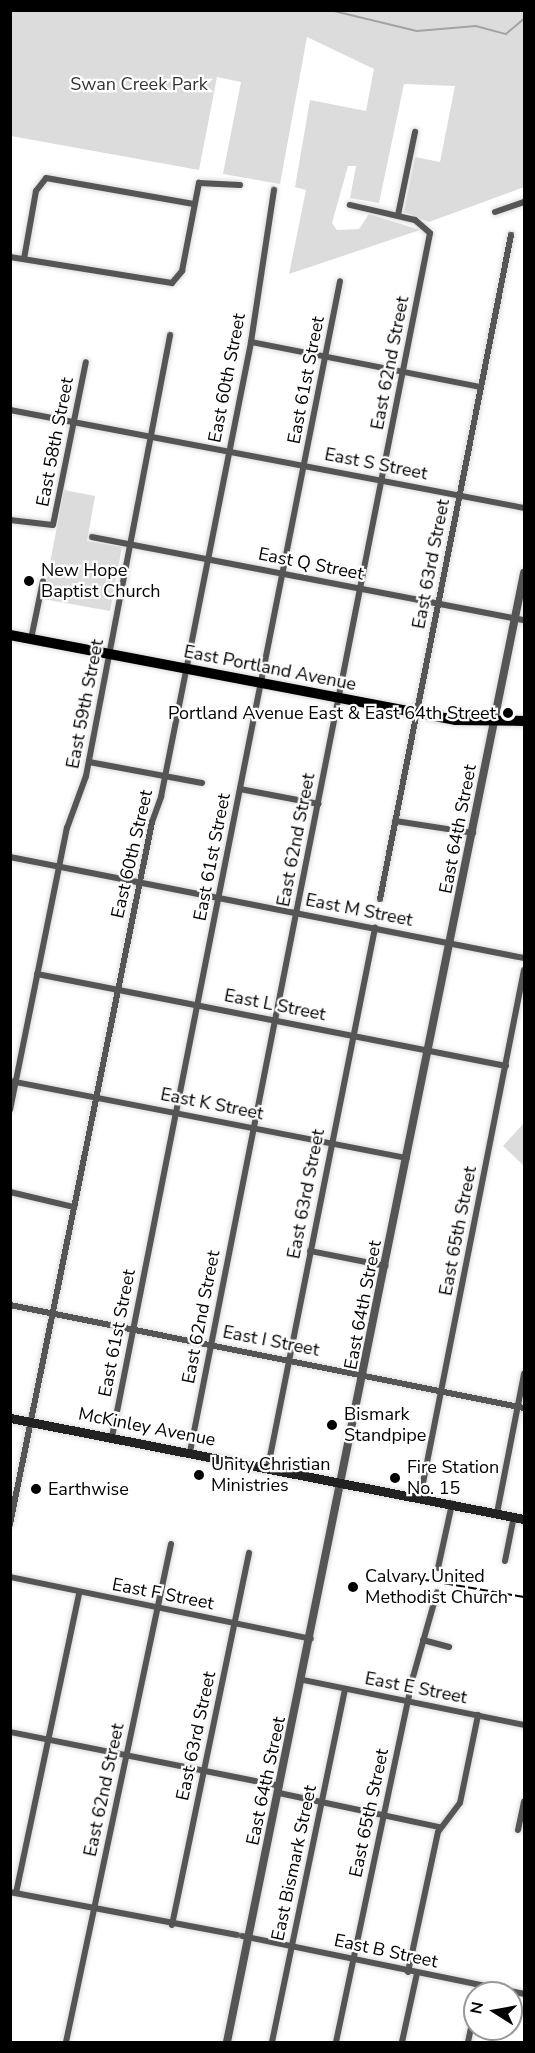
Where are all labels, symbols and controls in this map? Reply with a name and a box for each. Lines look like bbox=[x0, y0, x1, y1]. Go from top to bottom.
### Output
park label: Swan Creek Park bbox=[70, 73, 208, 95]
street label: East 62nd Street bbox=[366, 294, 414, 432]
street label: East 60th Street bbox=[204, 312, 250, 444]
street label: East 61st Street bbox=[283, 314, 329, 446]
street label: East 58th Street bbox=[32, 376, 78, 508]
street label: East S Street bbox=[323, 443, 429, 485]
street label: East 63rd Street bbox=[408, 497, 454, 631]
street label: East Q Street bbox=[256, 543, 366, 585]
place label: New Hope Baptist Church bbox=[41, 560, 160, 602]
marker: New Hope Baptist Church bbox=[22, 574, 36, 588]
street label: East 59th Street bbox=[62, 638, 108, 770]
street label: East Portland Avenue bbox=[182, 641, 358, 695]
place label: Portland Avenue East & East 64th Street bbox=[168, 702, 496, 724]
marker: Portland Avenue East & East 64th Street bbox=[501, 706, 515, 720]
street label: East 64th Street bbox=[435, 763, 481, 895]
street label: East 62nd Street bbox=[272, 771, 320, 909]
street label: East 60th Street bbox=[107, 788, 157, 920]
street label: East 61st Street bbox=[189, 791, 235, 923]
street label: East M Street bbox=[304, 889, 414, 931]
street label: East L Street bbox=[222, 985, 328, 1025]
street label: East K Street bbox=[159, 1083, 265, 1125]
street label: East 63rd Street bbox=[283, 1127, 329, 1261]
street label: East 65th Street bbox=[435, 1165, 481, 1297]
street label: East 64th Street bbox=[340, 1239, 386, 1371]
street label: East 62nd Street bbox=[177, 1248, 225, 1386]
street label: East 61st Street bbox=[94, 1267, 140, 1399]
street label: East I Street bbox=[221, 1321, 321, 1361]
street label: McKinley Avenue bbox=[77, 1403, 217, 1451]
place label: Bismark Standpipe bbox=[344, 1404, 426, 1446]
marker: Bismark Standpipe bbox=[325, 1418, 339, 1432]
place label: Unity Christian Ministries bbox=[211, 1454, 331, 1496]
place label: Fire Station No. 15 bbox=[407, 1457, 499, 1500]
marker: Unity Christian Ministries bbox=[192, 1468, 206, 1482]
marker: Fire Station No. 15 bbox=[388, 1471, 402, 1485]
place label: Earthwise bbox=[48, 1478, 129, 1500]
marker: Earthwise bbox=[29, 1482, 43, 1496]
place label: Calvary United Methodist Church bbox=[365, 1566, 508, 1608]
street label: East F Street bbox=[110, 1574, 216, 1614]
marker: Calvary United Methodist Church bbox=[346, 1580, 360, 1594]
street label: East E Street bbox=[363, 1668, 469, 1708]
street label: East 63rd Street bbox=[172, 1669, 220, 1803]
street label: East 64th Street bbox=[242, 1715, 290, 1847]
street label: East 62nd Street bbox=[79, 1722, 129, 1858]
street label: East 65th Street bbox=[345, 1747, 393, 1879]
street label: East Bismark Street bbox=[267, 1783, 321, 1943]
street label: East B Street bbox=[332, 1929, 440, 1973]
north arrow bbox=[463, 1981, 523, 2041]
text: N bbox=[465, 2000, 489, 2016]

